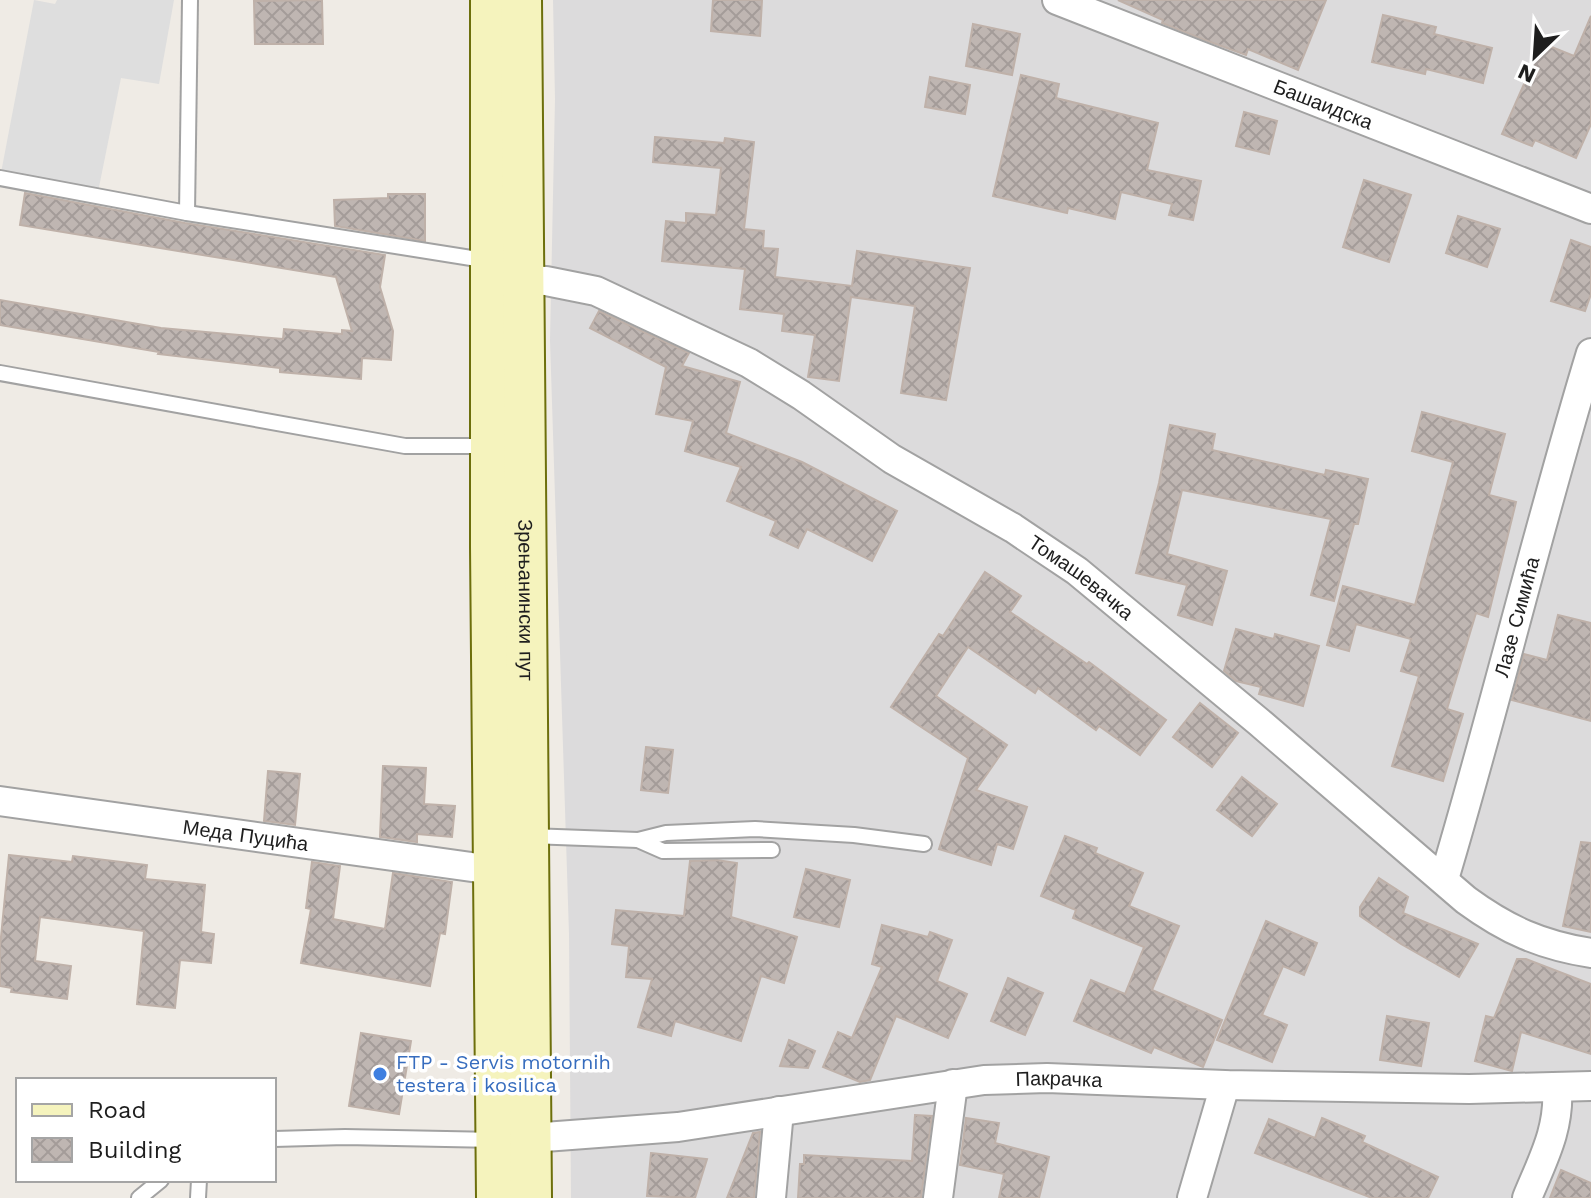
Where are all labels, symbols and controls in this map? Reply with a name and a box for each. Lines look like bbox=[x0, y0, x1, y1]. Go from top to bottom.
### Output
north arrow bbox=[1495, 16, 1575, 96]
text: N bbox=[1514, 59, 1539, 88]
street label: Башаидска bbox=[1270, 74, 1377, 135]
street label: Зрењанински пут bbox=[513, 519, 539, 681]
street label: Томашевачка bbox=[1024, 530, 1139, 626]
street label: Лазе Симића bbox=[1489, 553, 1545, 680]
street label: Меда Пуцића bbox=[181, 815, 311, 856]
place label: FTP - Servis motornih testera i kosilica bbox=[396, 1050, 611, 1097]
marker: FTP - Servis motornih testera i kosilica bbox=[371, 1065, 389, 1083]
street label: Пакрачка bbox=[1015, 1066, 1104, 1092]
legend bbox=[16, 1078, 276, 1182]
text: Road bbox=[88, 1096, 147, 1124]
text: Building bbox=[88, 1136, 181, 1164]

